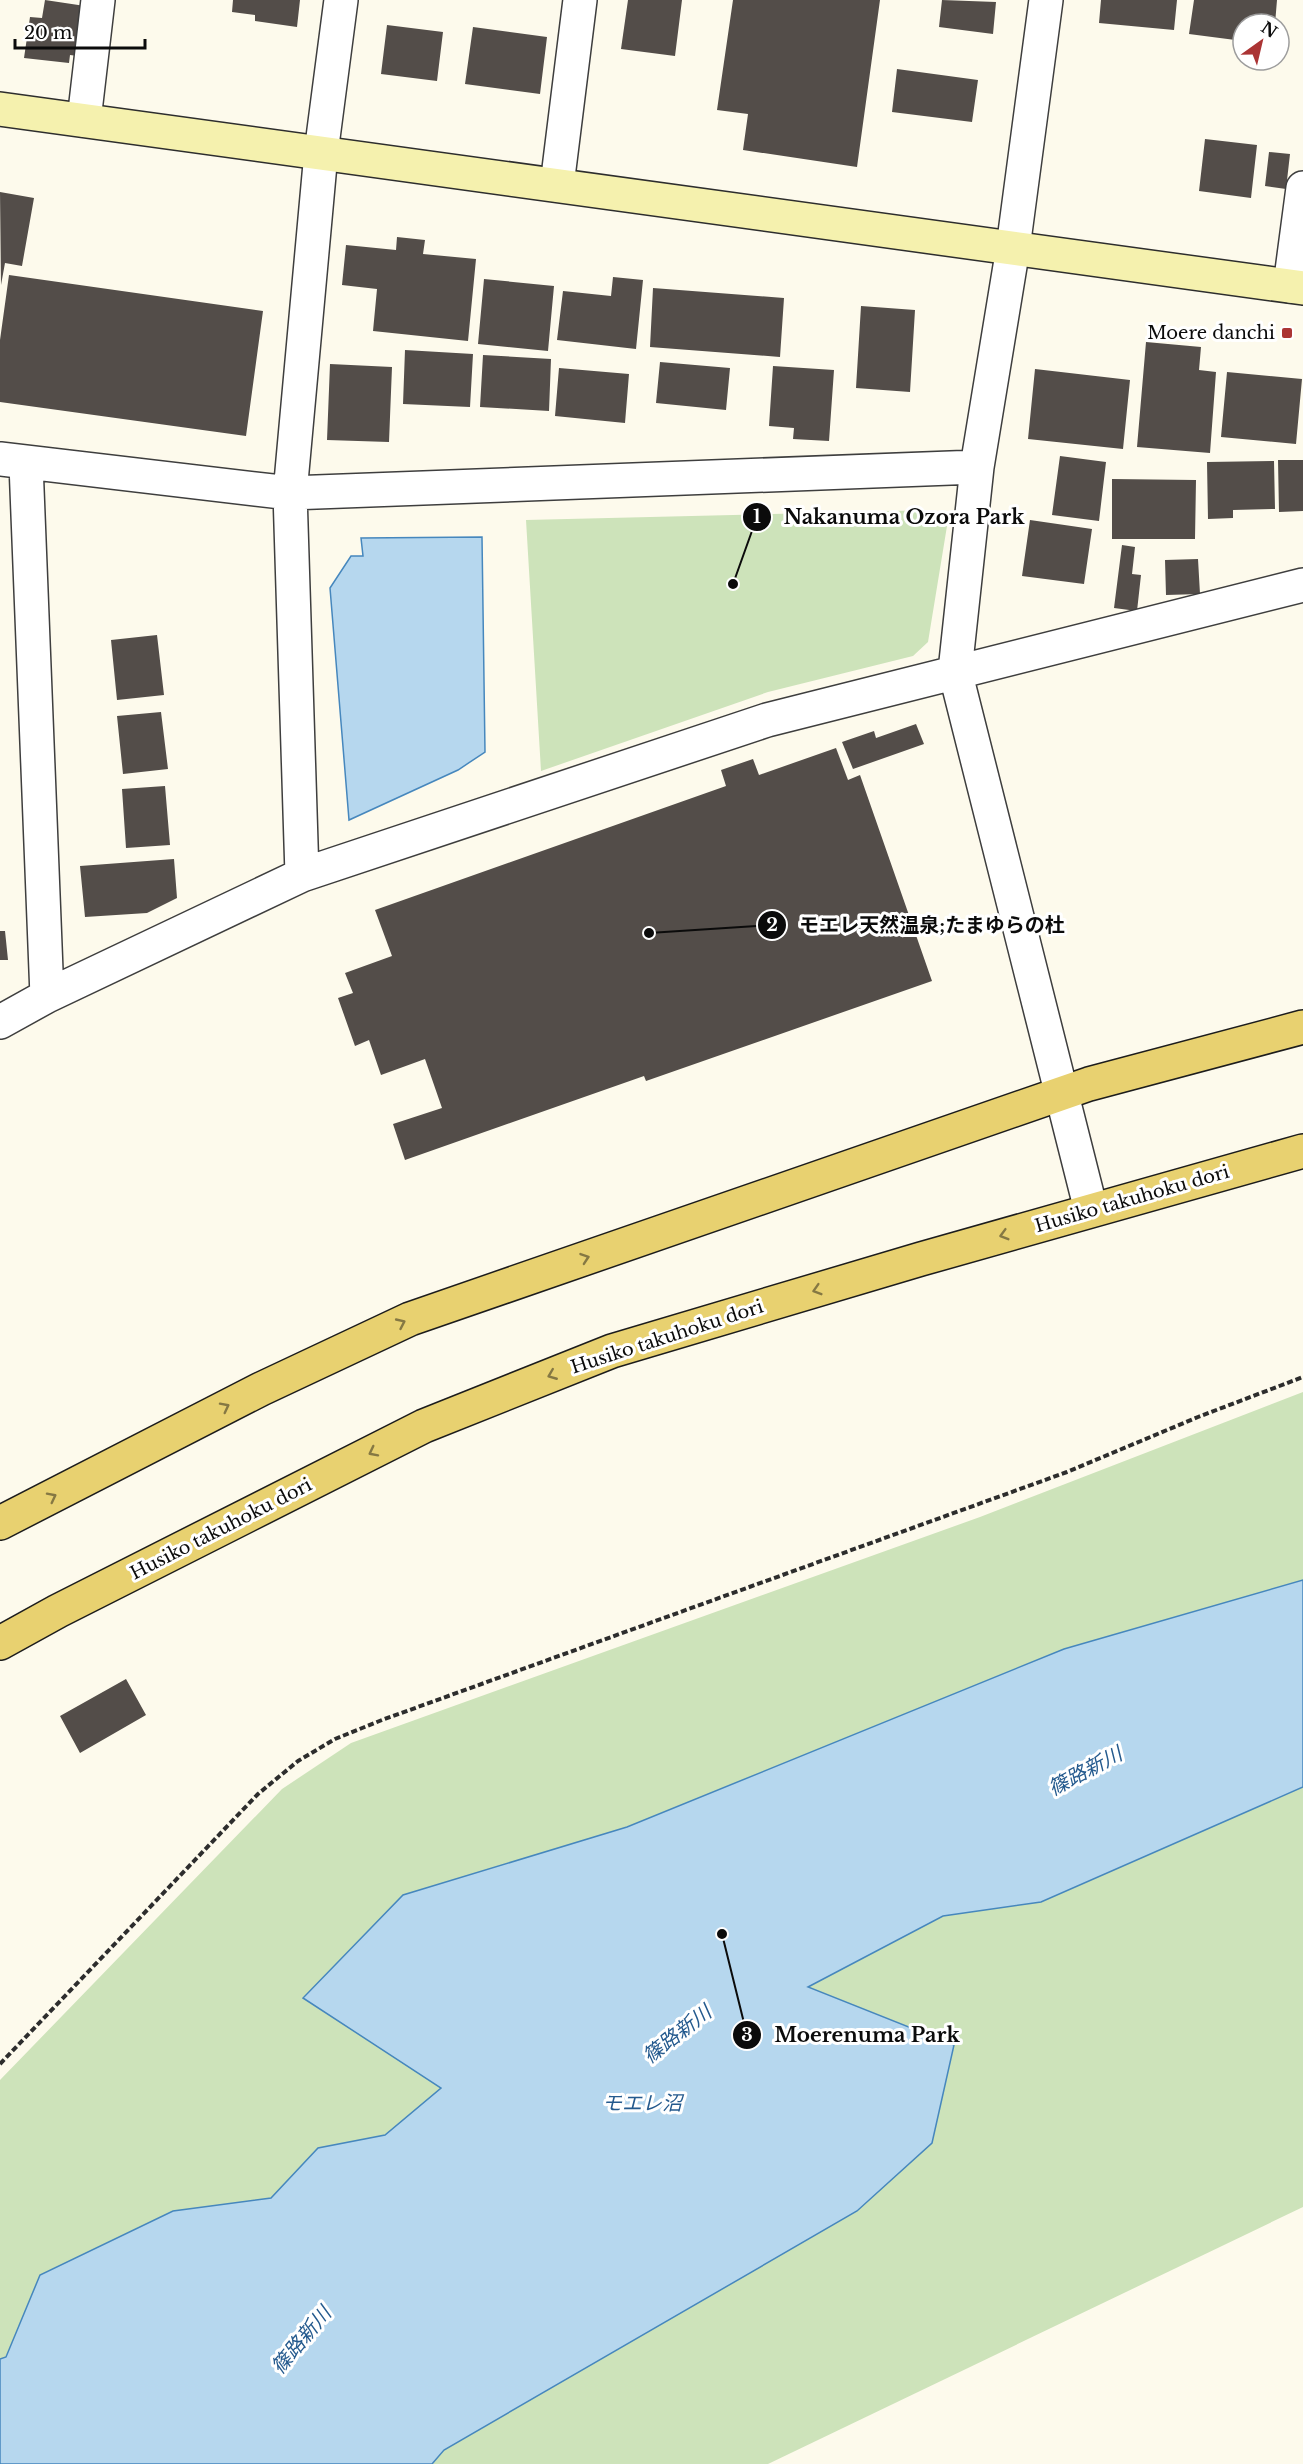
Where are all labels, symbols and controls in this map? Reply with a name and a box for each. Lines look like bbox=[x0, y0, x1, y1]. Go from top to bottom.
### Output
scale bar bbox=[15, 12, 146, 50]
north arrow bbox=[1231, 12, 1291, 72]
text: N bbox=[1258, 17, 1281, 42]
text: 20 m bbox=[24, 22, 72, 44]
place label: Moere danchi bbox=[1147, 322, 1275, 344]
marker: Moere danchi bbox=[1280, 326, 1294, 340]
callout: Nakanuma Ozora Park bbox=[742, 498, 1036, 536]
text: Nakanuma Ozora Park bbox=[784, 505, 1025, 529]
text: 1 bbox=[753, 506, 761, 528]
callout: モエレ天然温泉;たまゆらの杜 bbox=[757, 906, 1077, 944]
text: モエレ天然温泉;たまゆらの杜 bbox=[799, 913, 1065, 937]
text: 2 bbox=[766, 914, 778, 936]
street label: Husiko takuhoku dori bbox=[1032, 1161, 1232, 1237]
one-way arrow bbox=[999, 1228, 1010, 1240]
one-way arrow bbox=[579, 1253, 590, 1266]
one-way arrow bbox=[812, 1283, 823, 1295]
street label: Husiko takuhoku dori bbox=[568, 1295, 766, 1379]
one-way arrow bbox=[395, 1319, 406, 1331]
one-way arrow bbox=[547, 1368, 558, 1380]
one-way arrow bbox=[219, 1403, 230, 1414]
one-way arrow bbox=[368, 1445, 379, 1457]
street label: Husiko takuhoku dori bbox=[126, 1474, 316, 1584]
one-way arrow bbox=[46, 1492, 57, 1504]
water label: 篠路新川 bbox=[1044, 1741, 1128, 1800]
water label: 篠路新川 bbox=[638, 1999, 717, 2068]
callout: Moerenuma Park bbox=[732, 2016, 972, 2054]
text: Moerenuma Park bbox=[774, 2023, 960, 2047]
text: 3 bbox=[741, 2024, 753, 2046]
water label: モエレ沼 bbox=[602, 2091, 685, 2115]
water label: 篠路新川 bbox=[266, 2300, 337, 2378]

